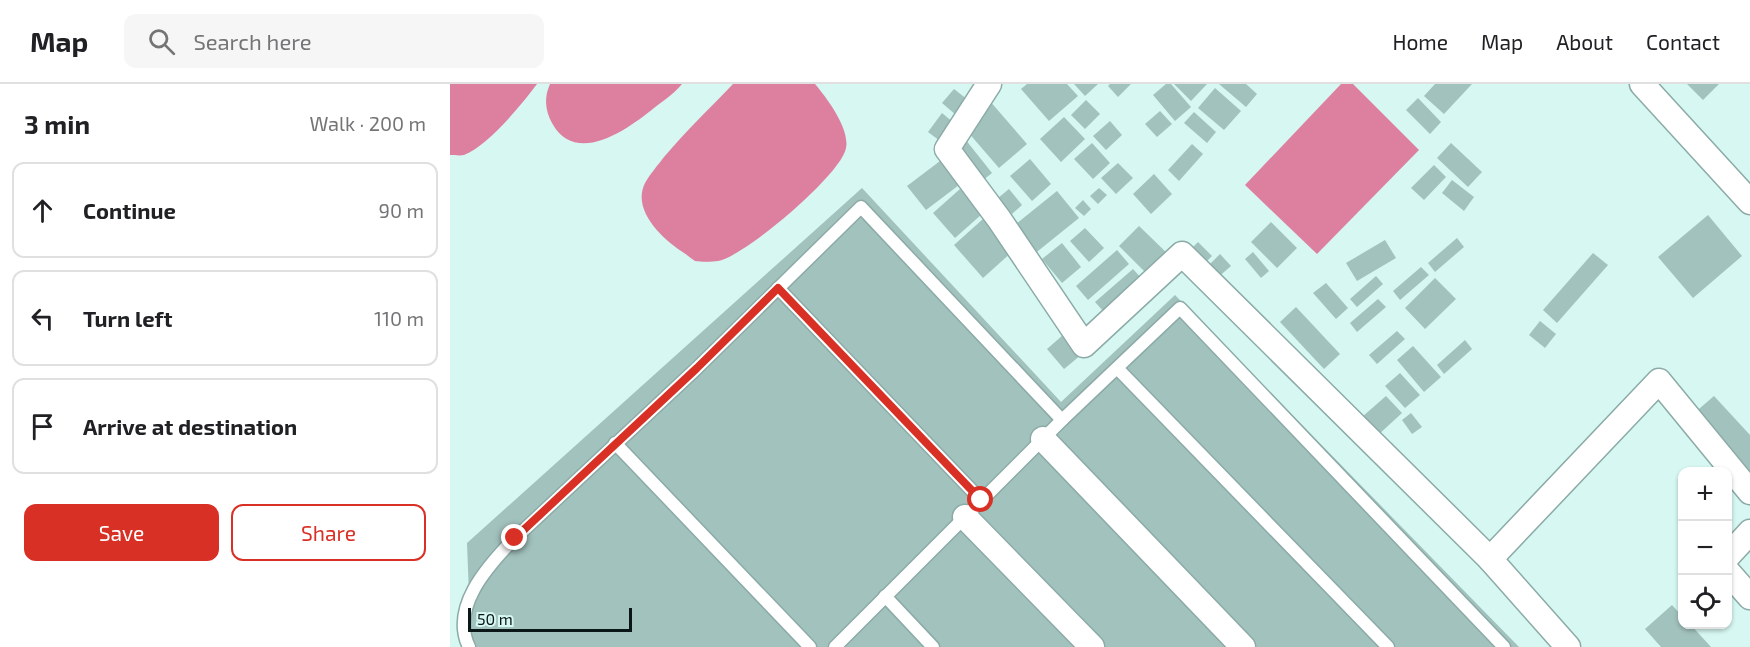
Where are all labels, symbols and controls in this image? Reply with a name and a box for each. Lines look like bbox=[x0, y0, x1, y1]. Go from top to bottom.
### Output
search box bbox=[124, 14, 544, 68]
text: Map bbox=[30, 24, 88, 58]
icon: search bbox=[145, 25, 178, 58]
text: Search here bbox=[193, 28, 312, 54]
text: Home bbox=[1392, 29, 1448, 54]
text: Map bbox=[1481, 29, 1523, 54]
text: About bbox=[1556, 29, 1613, 54]
text: Contact bbox=[1646, 29, 1720, 54]
text: 3 min bbox=[24, 108, 90, 139]
text: Walk · 200 m bbox=[309, 111, 426, 135]
icon: ahead bbox=[26, 194, 59, 227]
text: Continue bbox=[83, 197, 176, 223]
text: 90 m bbox=[379, 198, 424, 222]
icon: left bbox=[26, 302, 59, 335]
text: Turn left bbox=[83, 305, 172, 331]
text: 110 m bbox=[374, 306, 424, 330]
icon: arrive bbox=[26, 410, 59, 443]
text: Arrive at destination bbox=[83, 413, 297, 439]
map controls bbox=[1678, 467, 1732, 629]
button: + bbox=[1678, 467, 1732, 521]
route start bbox=[967, 486, 993, 512]
button: Save bbox=[24, 504, 219, 561]
button: Share bbox=[231, 504, 426, 561]
button: − bbox=[1678, 521, 1732, 575]
route end bbox=[501, 524, 527, 550]
button: locate bbox=[1678, 575, 1732, 629]
scale bar bbox=[468, 605, 632, 632]
text: 50 m bbox=[477, 609, 513, 628]

